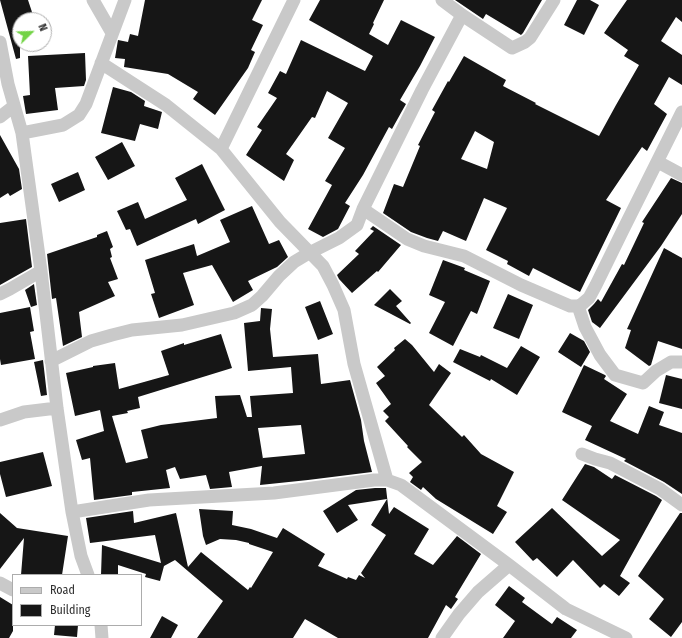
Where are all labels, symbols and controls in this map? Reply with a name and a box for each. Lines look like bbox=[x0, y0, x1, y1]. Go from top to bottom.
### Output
north arrow bbox=[12, 12, 52, 52]
text: N bbox=[35, 22, 50, 33]
legend bbox=[12, 574, 142, 626]
text: Road bbox=[50, 583, 75, 597]
text: Building bbox=[50, 603, 90, 617]

